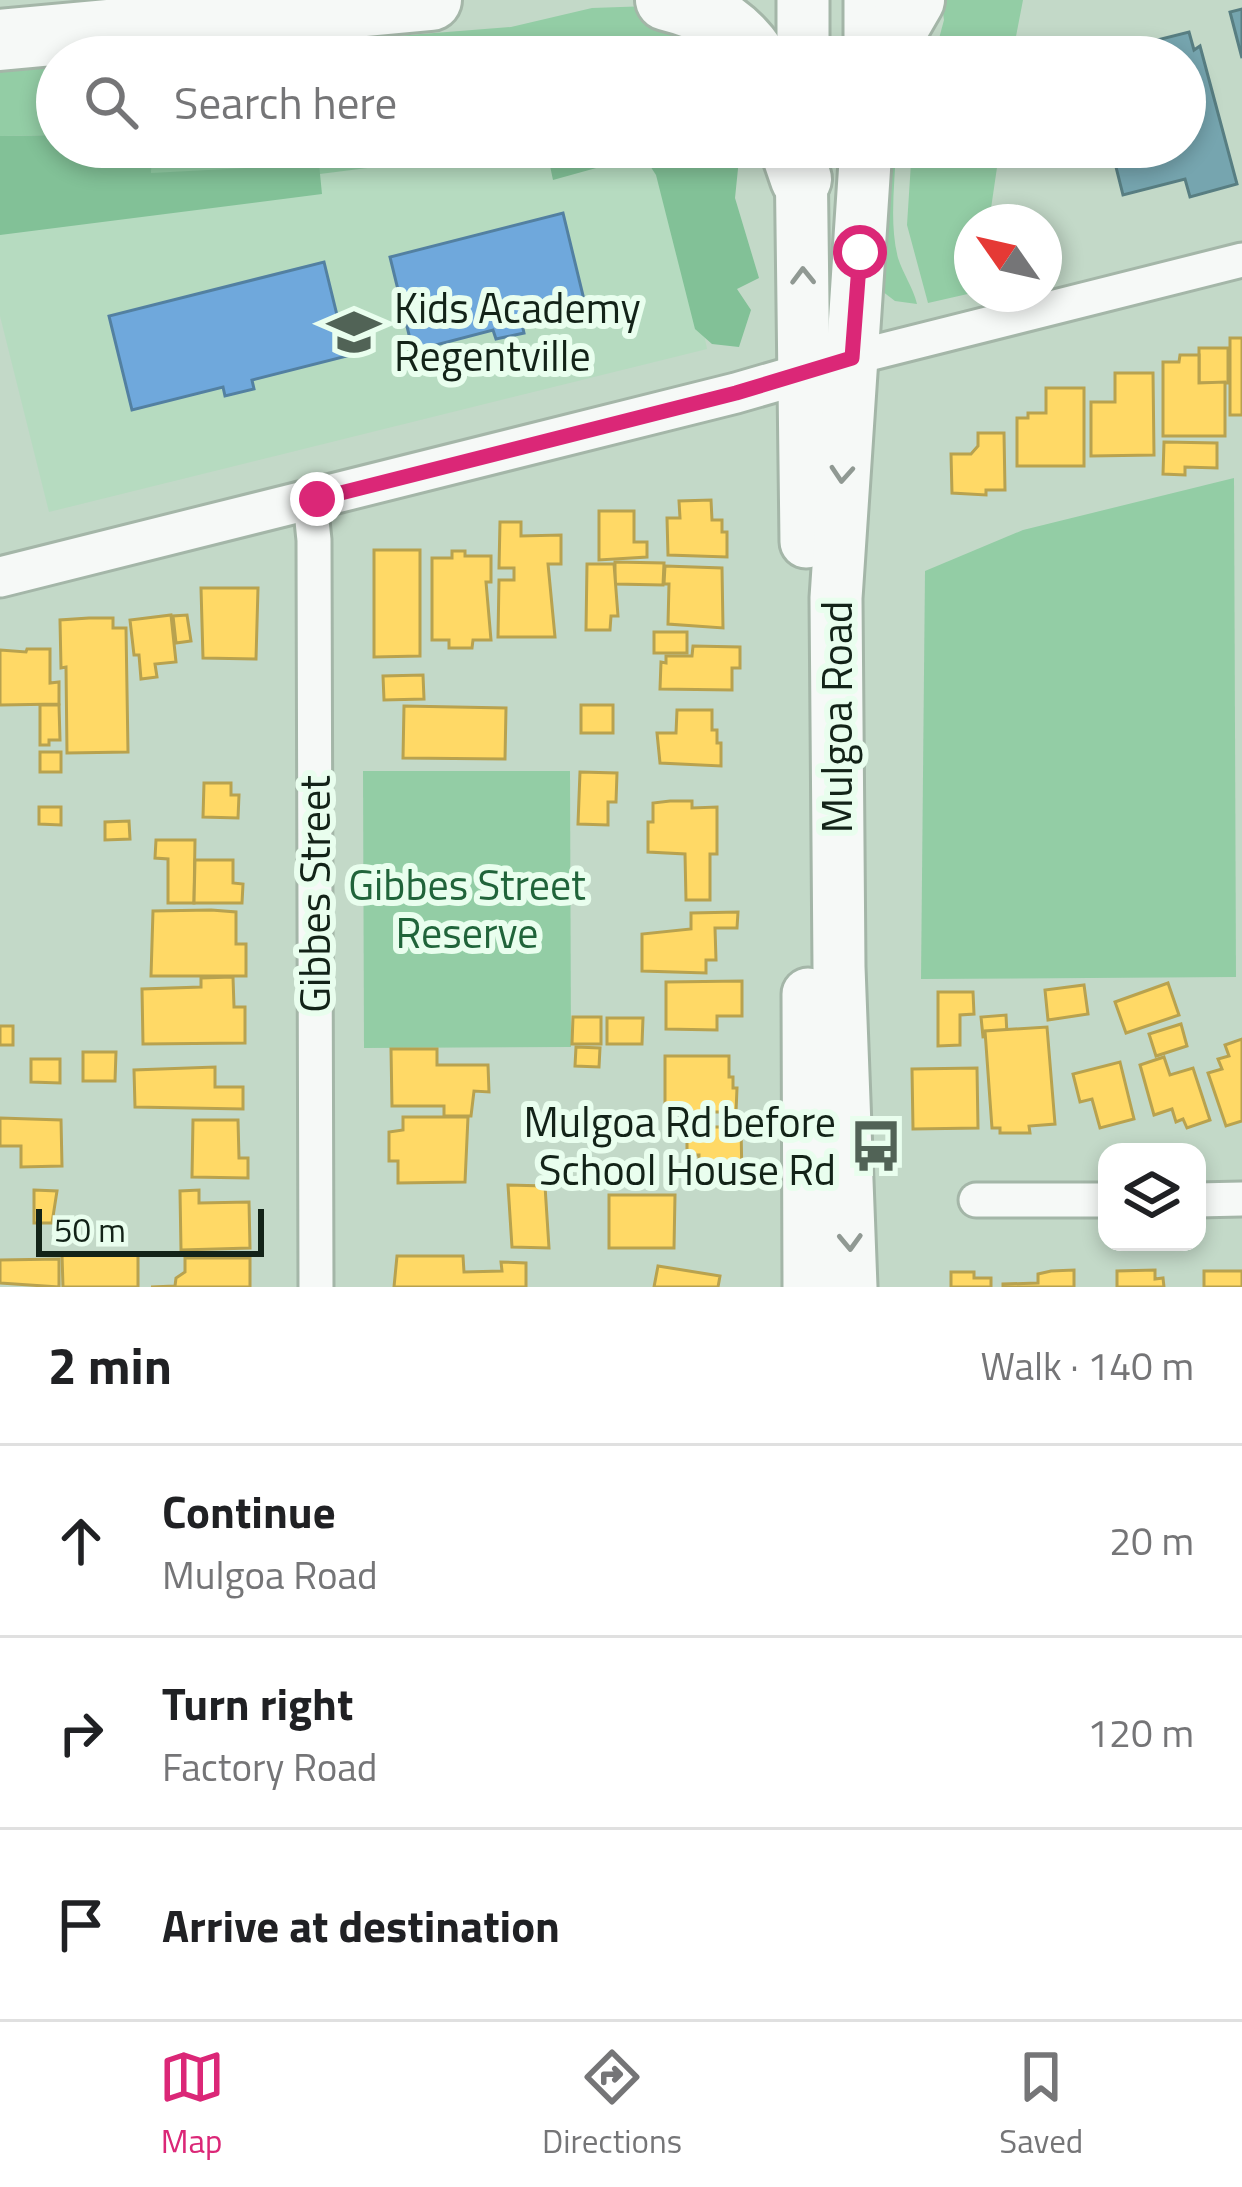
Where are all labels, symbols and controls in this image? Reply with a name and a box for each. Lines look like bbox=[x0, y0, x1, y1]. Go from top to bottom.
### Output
search box bbox=[36, 36, 1206, 168]
text: Search here bbox=[174, 68, 397, 136]
icon: search bbox=[78, 69, 144, 135]
north arrow bbox=[954, 204, 1062, 312]
route start bbox=[833, 225, 887, 279]
one-way arrow bbox=[791, 266, 817, 285]
place label: Kids Academy Regentville bbox=[394, 275, 641, 387]
school or university icon: Kids Academy Regentville bbox=[325, 303, 383, 361]
one-way arrow bbox=[829, 465, 855, 484]
route end bbox=[290, 472, 344, 526]
street label: Mulgoa Road bbox=[804, 601, 868, 833]
street label: Gibbes Street bbox=[282, 775, 346, 1013]
park label: Gibbes Street Reserve bbox=[348, 852, 586, 964]
place label: Mulgoa Rd before School House Rd bbox=[523, 1089, 836, 1201]
bus stop icon: Mulgoa Rd before School House Rd bbox=[847, 1117, 905, 1175]
map controls bbox=[1098, 1143, 1206, 1251]
button: layers bbox=[1098, 1143, 1206, 1251]
scale bar bbox=[36, 1203, 264, 1256]
text: 50 m bbox=[54, 1205, 126, 1255]
one-way arrow bbox=[837, 1233, 863, 1252]
text: 2 min bbox=[48, 1326, 172, 1404]
text: Walk · 140 m bbox=[980, 1336, 1194, 1395]
text: Continue bbox=[162, 1477, 336, 1545]
icon: ahead bbox=[48, 1508, 114, 1574]
text: 20 m bbox=[1109, 1511, 1194, 1570]
text: Mulgoa Road bbox=[162, 1545, 378, 1604]
text: Turn right bbox=[162, 1669, 353, 1737]
icon: right bbox=[48, 1700, 114, 1766]
text: 120 m bbox=[1087, 1703, 1194, 1762]
text: Factory Road bbox=[162, 1737, 377, 1796]
text: Arrive at destination bbox=[162, 1891, 560, 1959]
icon: arrive bbox=[48, 1892, 114, 1958]
tab: Map bbox=[159, 2044, 225, 2166]
tab: Directions bbox=[542, 2044, 682, 2166]
tab: Saved bbox=[999, 2044, 1083, 2166]

